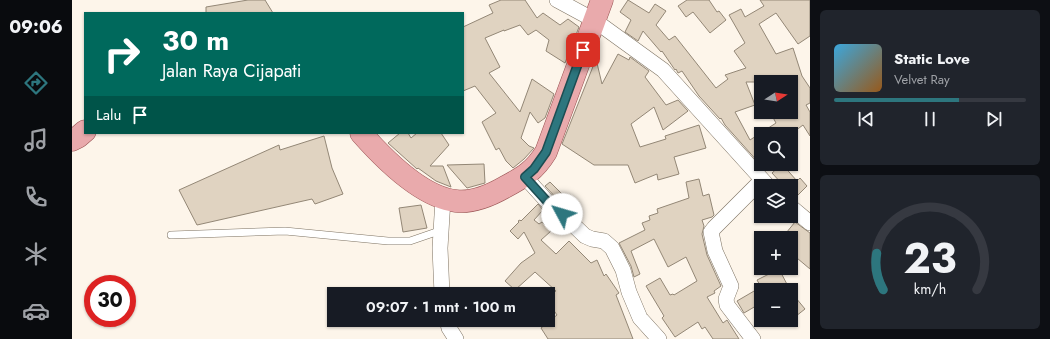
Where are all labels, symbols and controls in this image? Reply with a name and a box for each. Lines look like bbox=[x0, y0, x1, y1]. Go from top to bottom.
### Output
text: 09:06 bbox=[9, 14, 63, 40]
text: 30 m bbox=[162, 20, 229, 61]
icon: right bbox=[96, 28, 148, 80]
pin bbox=[566, 33, 600, 67]
icon: arrive bbox=[572, 39, 594, 61]
text: Static Love bbox=[894, 48, 970, 70]
text: Jalan Raya Cijapati bbox=[162, 58, 301, 84]
icon: directions bbox=[22, 69, 50, 97]
text: Velvet Ray bbox=[894, 70, 950, 89]
north arrow bbox=[754, 75, 798, 119]
map controls bbox=[754, 75, 798, 327]
text: Lalu bbox=[96, 104, 121, 126]
icon: arrive bbox=[129, 104, 151, 126]
icon: previous bbox=[855, 108, 877, 130]
icon: pause bbox=[919, 108, 941, 130]
icon: next bbox=[983, 108, 1005, 130]
icon: music bbox=[22, 126, 50, 154]
button: search bbox=[754, 127, 798, 171]
button: layers bbox=[754, 179, 798, 223]
icon: phone bbox=[22, 183, 50, 211]
position arrow bbox=[541, 193, 583, 235]
text: 23 bbox=[903, 228, 957, 289]
button: + bbox=[754, 231, 798, 275]
icon: climate bbox=[22, 240, 50, 268]
speed limit sign: 30 bbox=[84, 275, 136, 327]
text: km/h bbox=[914, 278, 946, 298]
button: − bbox=[754, 283, 798, 327]
text: 09:07 · 1 mnt · 100 m bbox=[366, 296, 516, 318]
icon: car bbox=[22, 297, 50, 325]

